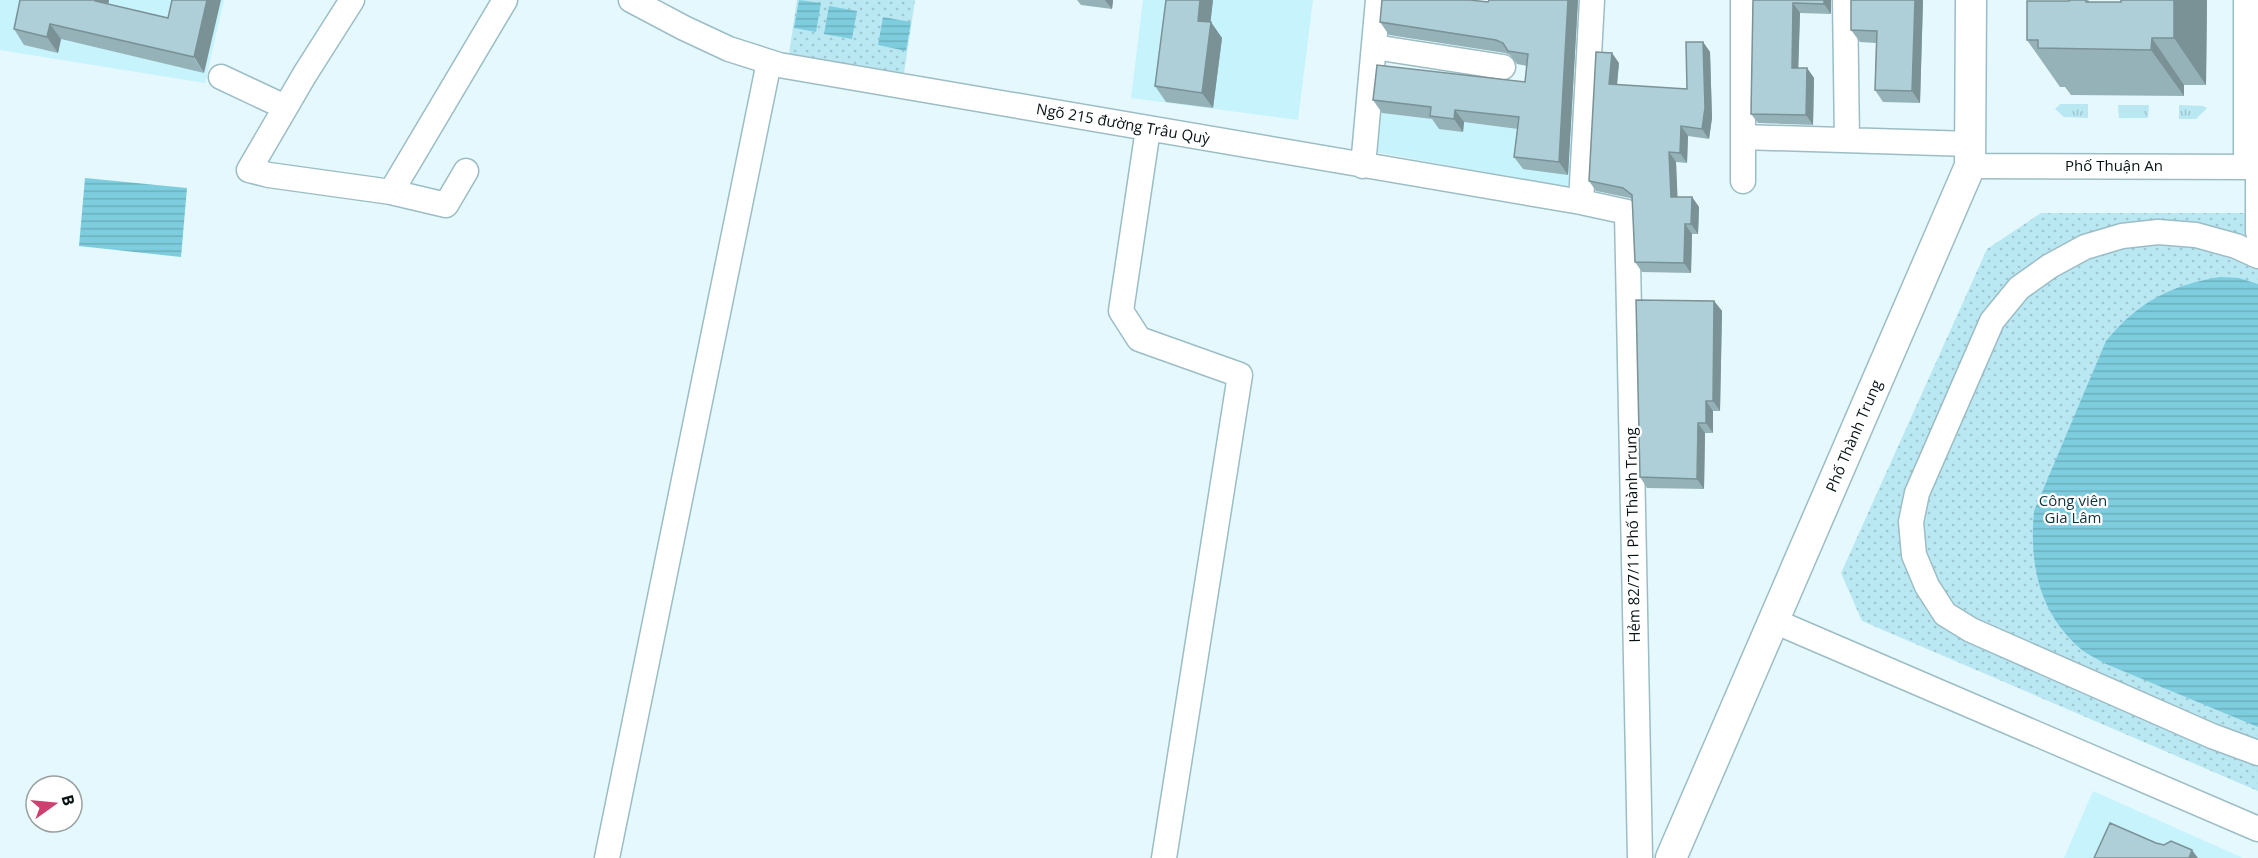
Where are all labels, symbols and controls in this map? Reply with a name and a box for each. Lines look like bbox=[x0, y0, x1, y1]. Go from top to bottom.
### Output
street label: Ngõ 215 đường Trâu Quỳ bbox=[1035, 98, 1212, 148]
street label: Phố Thuận An bbox=[2065, 155, 2163, 175]
street label: Phố Thành Trung bbox=[1820, 376, 1886, 495]
street label: Hẻm 82/7/11 Phố Thành Trung bbox=[1620, 427, 1644, 643]
park label: Công viên Gia Lâm bbox=[2039, 490, 2107, 527]
north arrow bbox=[24, 774, 84, 834]
text: B bbox=[56, 792, 81, 808]

